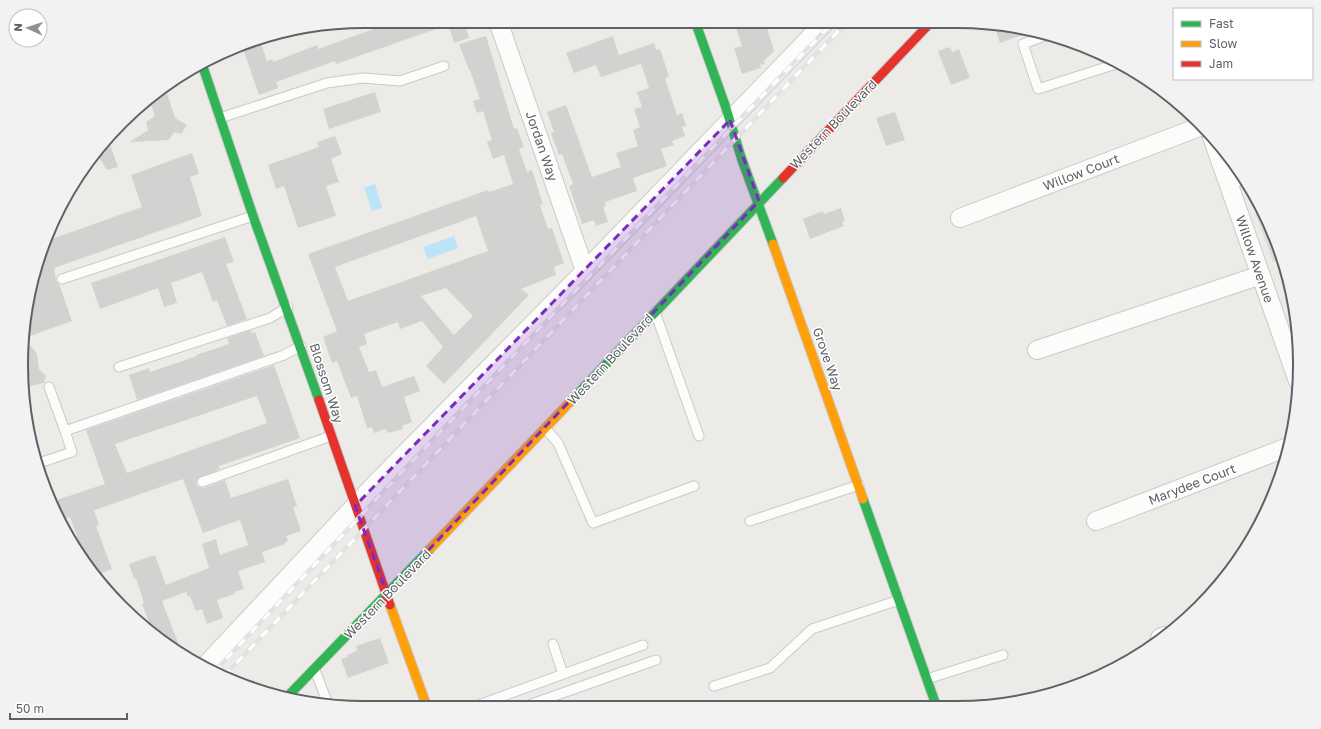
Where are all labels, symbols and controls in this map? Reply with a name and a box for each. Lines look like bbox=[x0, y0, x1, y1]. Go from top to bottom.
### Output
north arrow bbox=[8, 8, 48, 48]
legend bbox=[1173, 8, 1313, 80]
text: Fast bbox=[1209, 16, 1234, 31]
text: N bbox=[11, 23, 24, 32]
text: Slow bbox=[1209, 36, 1237, 51]
text: Jam bbox=[1209, 56, 1233, 71]
street label: Western Boulevard bbox=[786, 76, 880, 172]
street label: Jordan Way bbox=[523, 109, 562, 184]
street label: Willow Court bbox=[1040, 150, 1122, 194]
street label: Willow Avenue bbox=[1233, 213, 1277, 305]
street label: Western Boulevard bbox=[564, 310, 656, 408]
street label: Grove Way bbox=[810, 325, 847, 393]
street label: Blossom Way bbox=[307, 341, 348, 426]
street label: Marydee Court bbox=[1146, 460, 1238, 508]
street label: Western Boulevard bbox=[340, 546, 434, 642]
scale bar bbox=[10, 695, 127, 721]
text: 50 m bbox=[16, 701, 44, 716]

